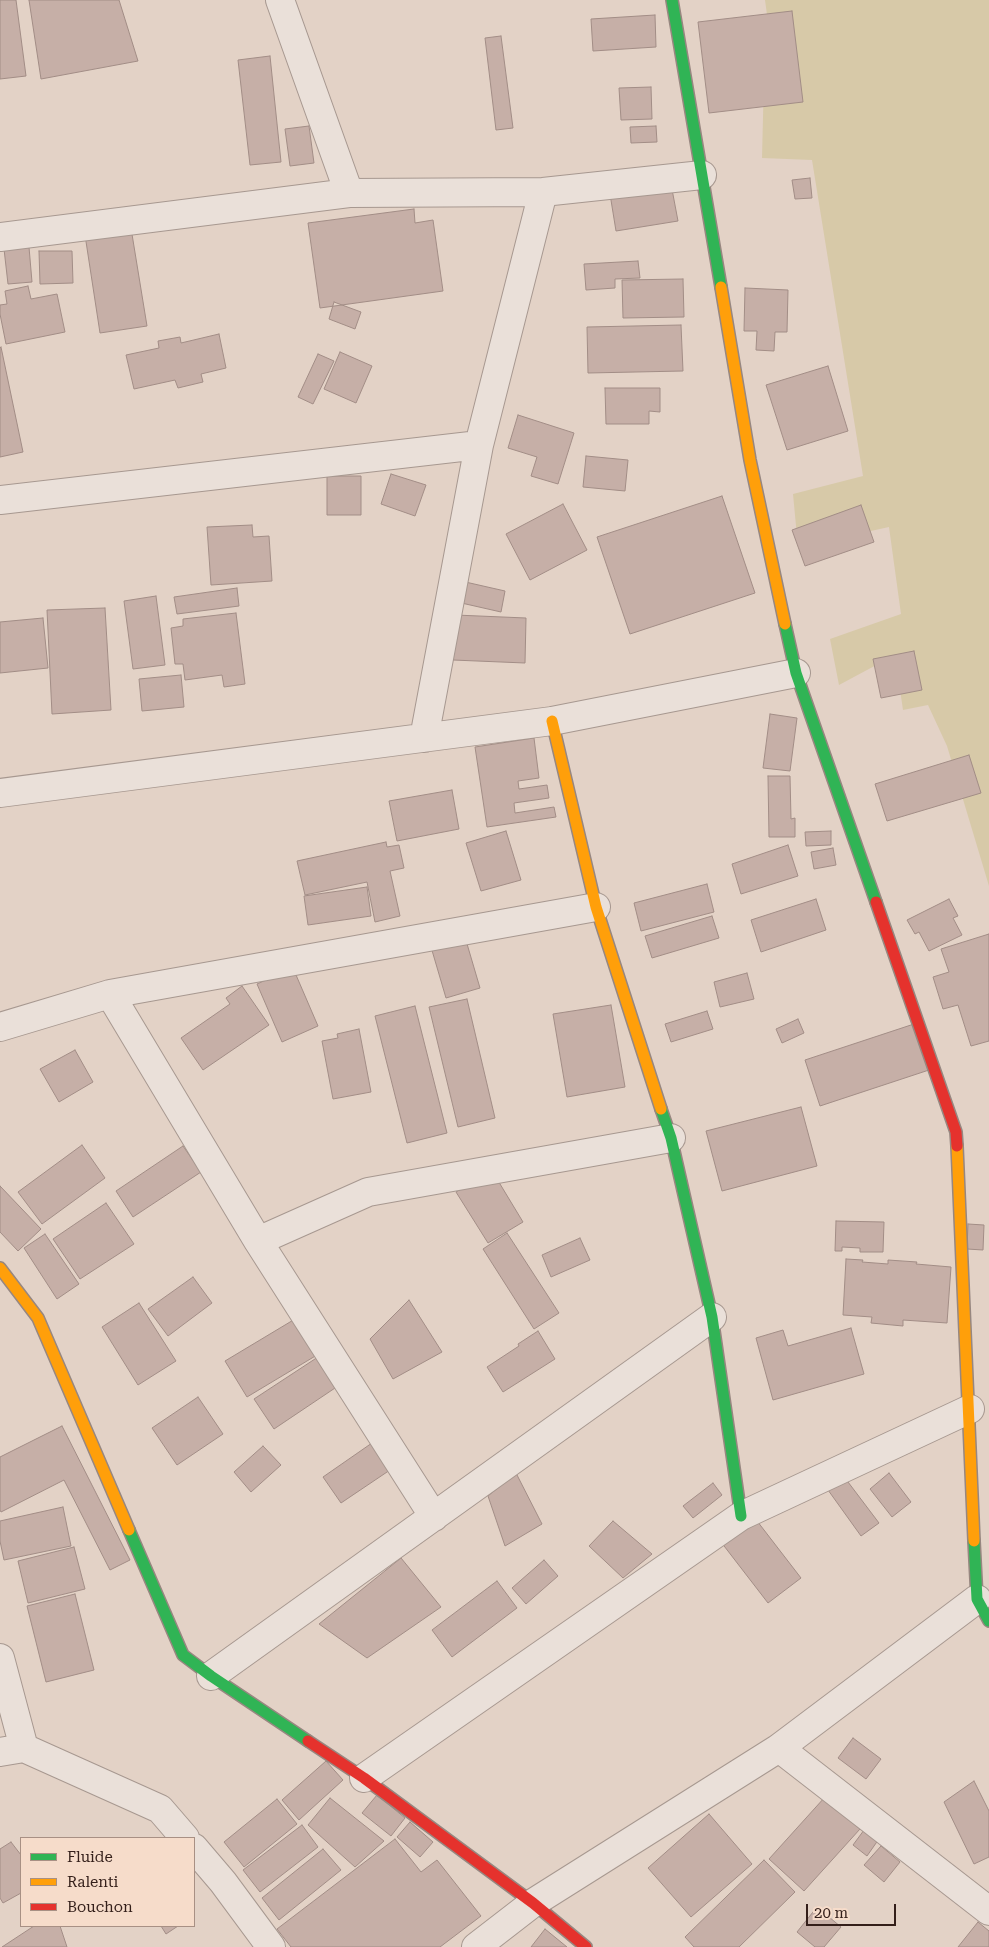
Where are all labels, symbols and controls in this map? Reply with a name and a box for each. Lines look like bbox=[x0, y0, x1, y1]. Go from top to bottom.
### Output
legend bbox=[20, 1837, 195, 1927]
text: Fluide bbox=[67, 1848, 113, 1866]
text: Ralenti bbox=[67, 1873, 118, 1891]
scale bar bbox=[809, 1894, 899, 1926]
text: Bouchon bbox=[67, 1898, 133, 1916]
text: 20 m bbox=[814, 1904, 848, 1922]

